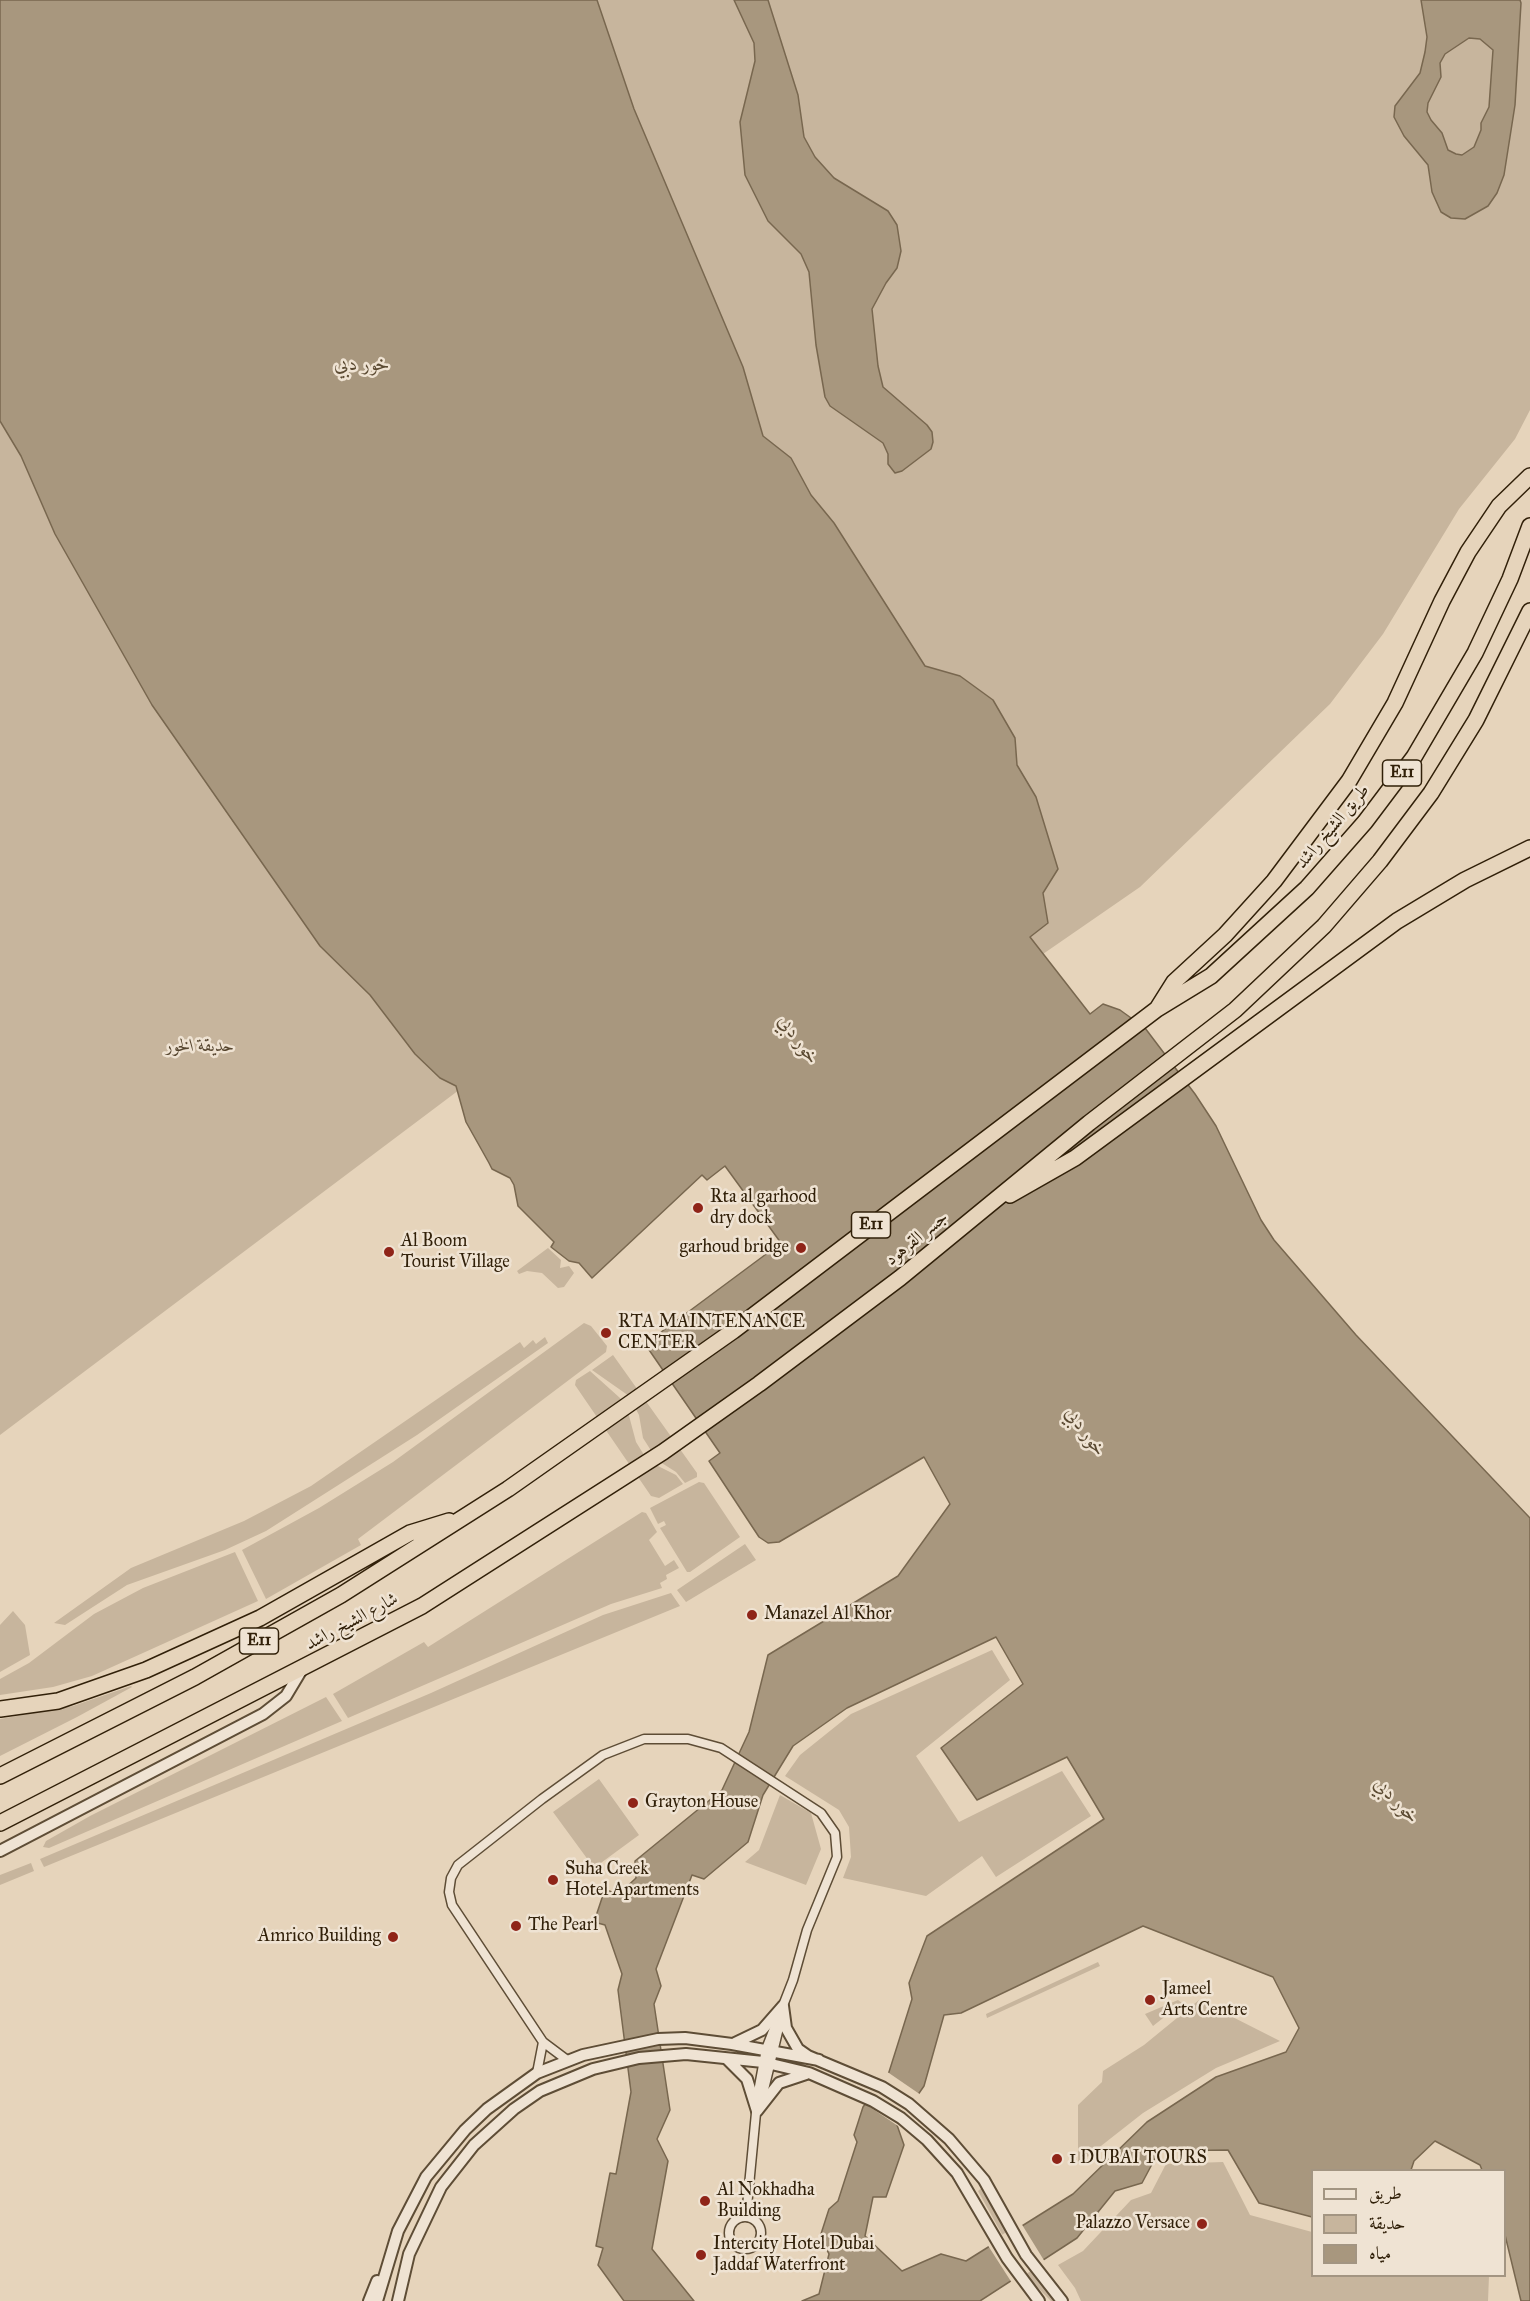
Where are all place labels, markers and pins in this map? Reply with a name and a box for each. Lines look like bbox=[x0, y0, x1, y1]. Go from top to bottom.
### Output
place label: Rta al garhood dry dock bbox=[710, 1187, 817, 1230]
marker: Rta al garhood dry dock bbox=[691, 1201, 705, 1215]
place label: Al Boom Tourist Village bbox=[401, 1231, 510, 1274]
place label: garhoud bridge bbox=[680, 1237, 789, 1259]
marker: garhoud bridge bbox=[794, 1241, 808, 1255]
marker: Al Boom Tourist Village bbox=[382, 1245, 396, 1259]
place label: RTA MAINTENANCE CENTER bbox=[618, 1312, 805, 1354]
marker: RTA MAINTENANCE CENTER bbox=[599, 1326, 613, 1340]
place label: Manazel Al Khor bbox=[764, 1604, 892, 1626]
marker: Manazel Al Khor bbox=[745, 1608, 759, 1622]
place label: Grayton House bbox=[645, 1792, 758, 1814]
marker: Grayton House bbox=[626, 1796, 640, 1810]
place label: Suha Creek Hotel Apartments bbox=[565, 1859, 699, 1902]
marker: Suha Creek Hotel Apartments bbox=[546, 1873, 560, 1887]
place label: The Pearl bbox=[528, 1915, 598, 1937]
marker: The Pearl bbox=[509, 1919, 523, 1933]
place label: Amrico Building bbox=[258, 1926, 381, 1948]
marker: Amrico Building bbox=[386, 1930, 400, 1944]
place label: Jameel Arts Centre bbox=[1162, 1979, 1248, 2022]
marker: Jameel Arts Centre bbox=[1143, 1993, 1157, 2007]
place label: 1 DUBAI TOURS bbox=[1069, 2148, 1207, 2170]
marker: 1 DUBAI TOURS bbox=[1050, 2152, 1064, 2166]
place label: Al Nokhadha Building bbox=[717, 2180, 815, 2222]
marker: Al Nokhadha Building bbox=[698, 2194, 712, 2208]
place label: Palazzo Versace bbox=[1075, 2213, 1190, 2235]
marker: Palazzo Versace bbox=[1195, 2217, 1209, 2231]
place label: Intercity Hotel Dubai Jaddaf Waterfront bbox=[713, 2234, 874, 2276]
marker: Intercity Hotel Dubai Jaddaf Waterfront bbox=[694, 2248, 708, 2262]

